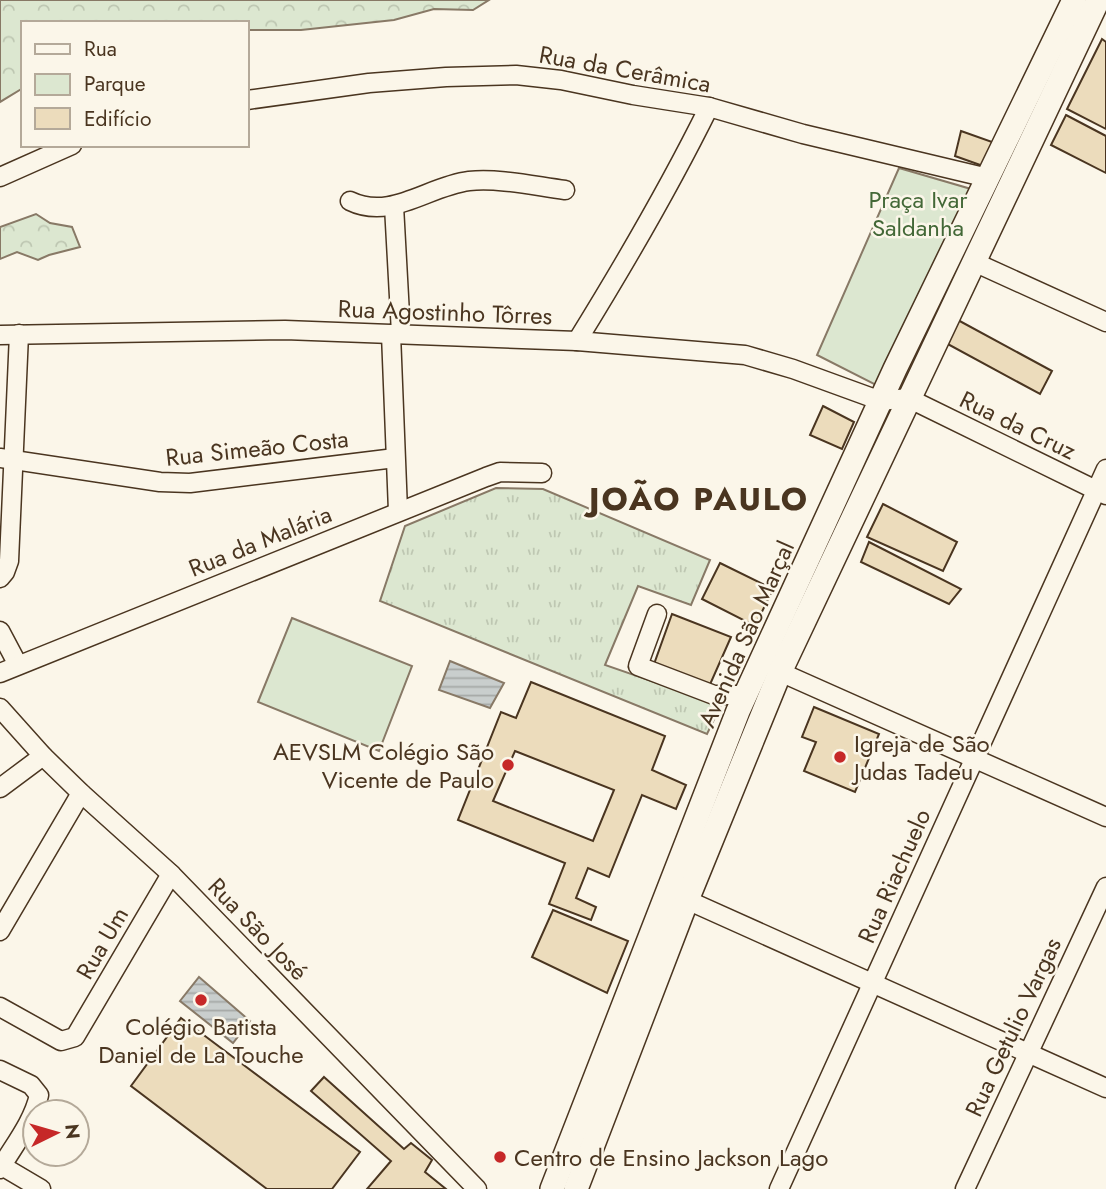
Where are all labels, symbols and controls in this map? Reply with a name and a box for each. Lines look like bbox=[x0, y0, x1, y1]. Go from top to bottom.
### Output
legend bbox=[21, 21, 248, 147]
text: Rua bbox=[84, 34, 117, 64]
street label: Rua da Cerâmica bbox=[536, 37, 714, 101]
text: Parque bbox=[84, 69, 146, 99]
text: Edifício bbox=[84, 104, 151, 134]
park label: Praça Ivar Saldanha bbox=[869, 182, 968, 245]
street label: Rua Agostinho Tôrres bbox=[337, 291, 553, 333]
street label: Rua da Cruz bbox=[954, 382, 1082, 468]
street label: Rua Simeão Costa bbox=[164, 421, 350, 475]
district label: JOÃO PAULO bbox=[583, 476, 809, 522]
street label: Rua da Malária bbox=[183, 496, 337, 586]
street label: Avenida São Marçal bbox=[689, 535, 803, 733]
place label: Igreja de São Judas Tadeu bbox=[851, 726, 990, 789]
place label: AEVSLM Colégio São Vicente de Paulo bbox=[273, 734, 494, 797]
marker: Igreja de São Judas Tadeu bbox=[832, 749, 848, 765]
marker: AEVSLM Colégio São Vicente de Paulo bbox=[500, 757, 516, 773]
street label: Rua Riachuelo bbox=[849, 803, 939, 949]
street label: Rua São José bbox=[200, 870, 316, 988]
street label: Rua Um bbox=[67, 900, 137, 986]
street label: Rua Getulio Vargas bbox=[956, 932, 1070, 1122]
marker: Colégio Batista Daniel de La Touche bbox=[193, 992, 209, 1008]
place label: Colégio Batista Daniel de La Touche bbox=[98, 1009, 304, 1072]
north arrow bbox=[21, 1098, 91, 1168]
text: N bbox=[58, 1123, 87, 1140]
place label: Centro de Ensino Jackson Lago bbox=[514, 1140, 828, 1175]
marker: Centro de Ensino Jackson Lago bbox=[492, 1149, 508, 1165]

